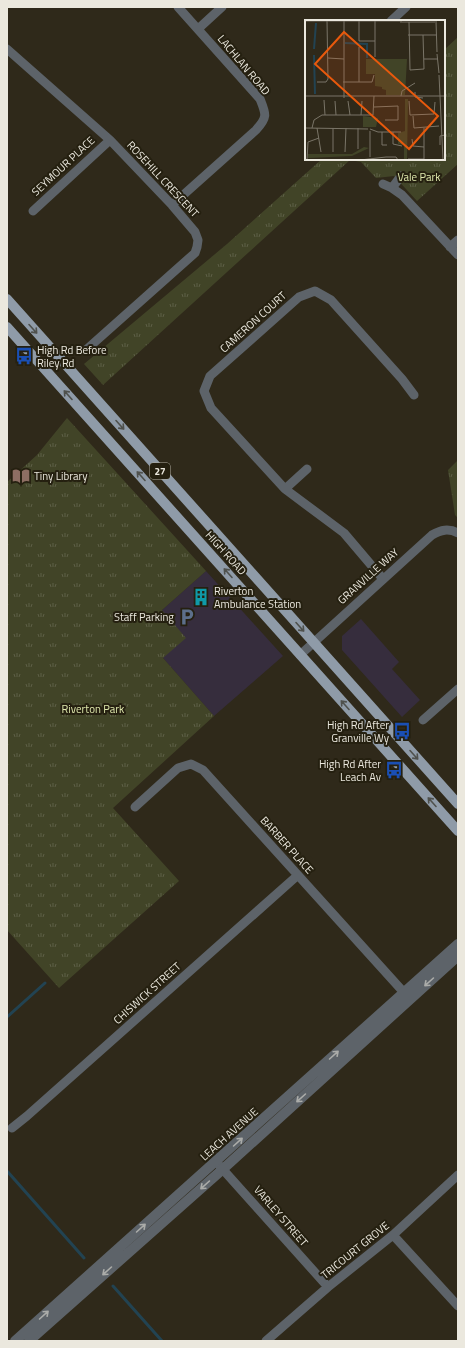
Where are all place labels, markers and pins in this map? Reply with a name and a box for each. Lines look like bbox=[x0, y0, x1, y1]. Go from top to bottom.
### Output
place label: High Rd Before Riley Rd bbox=[37, 342, 107, 371]
bus stop icon: High Rd Before Riley Rd bbox=[14, 346, 34, 366]
library icon: Tiny Library bbox=[11, 466, 31, 486]
place label: Tiny Library bbox=[34, 468, 88, 484]
place label: Riverton Ambulance Station bbox=[214, 583, 301, 612]
building icon: Riverton Ambulance Station bbox=[191, 587, 211, 607]
parking icon: Staff Parking bbox=[177, 607, 197, 627]
place label: Staff Parking bbox=[114, 609, 174, 625]
place label: High Rd After Granville Wy bbox=[327, 717, 390, 746]
bus stop icon: High Rd After Granville Wy bbox=[392, 721, 412, 741]
place label: High Rd After Leach Av bbox=[319, 756, 382, 785]
bus stop icon: High Rd After Leach Av bbox=[384, 760, 404, 780]

